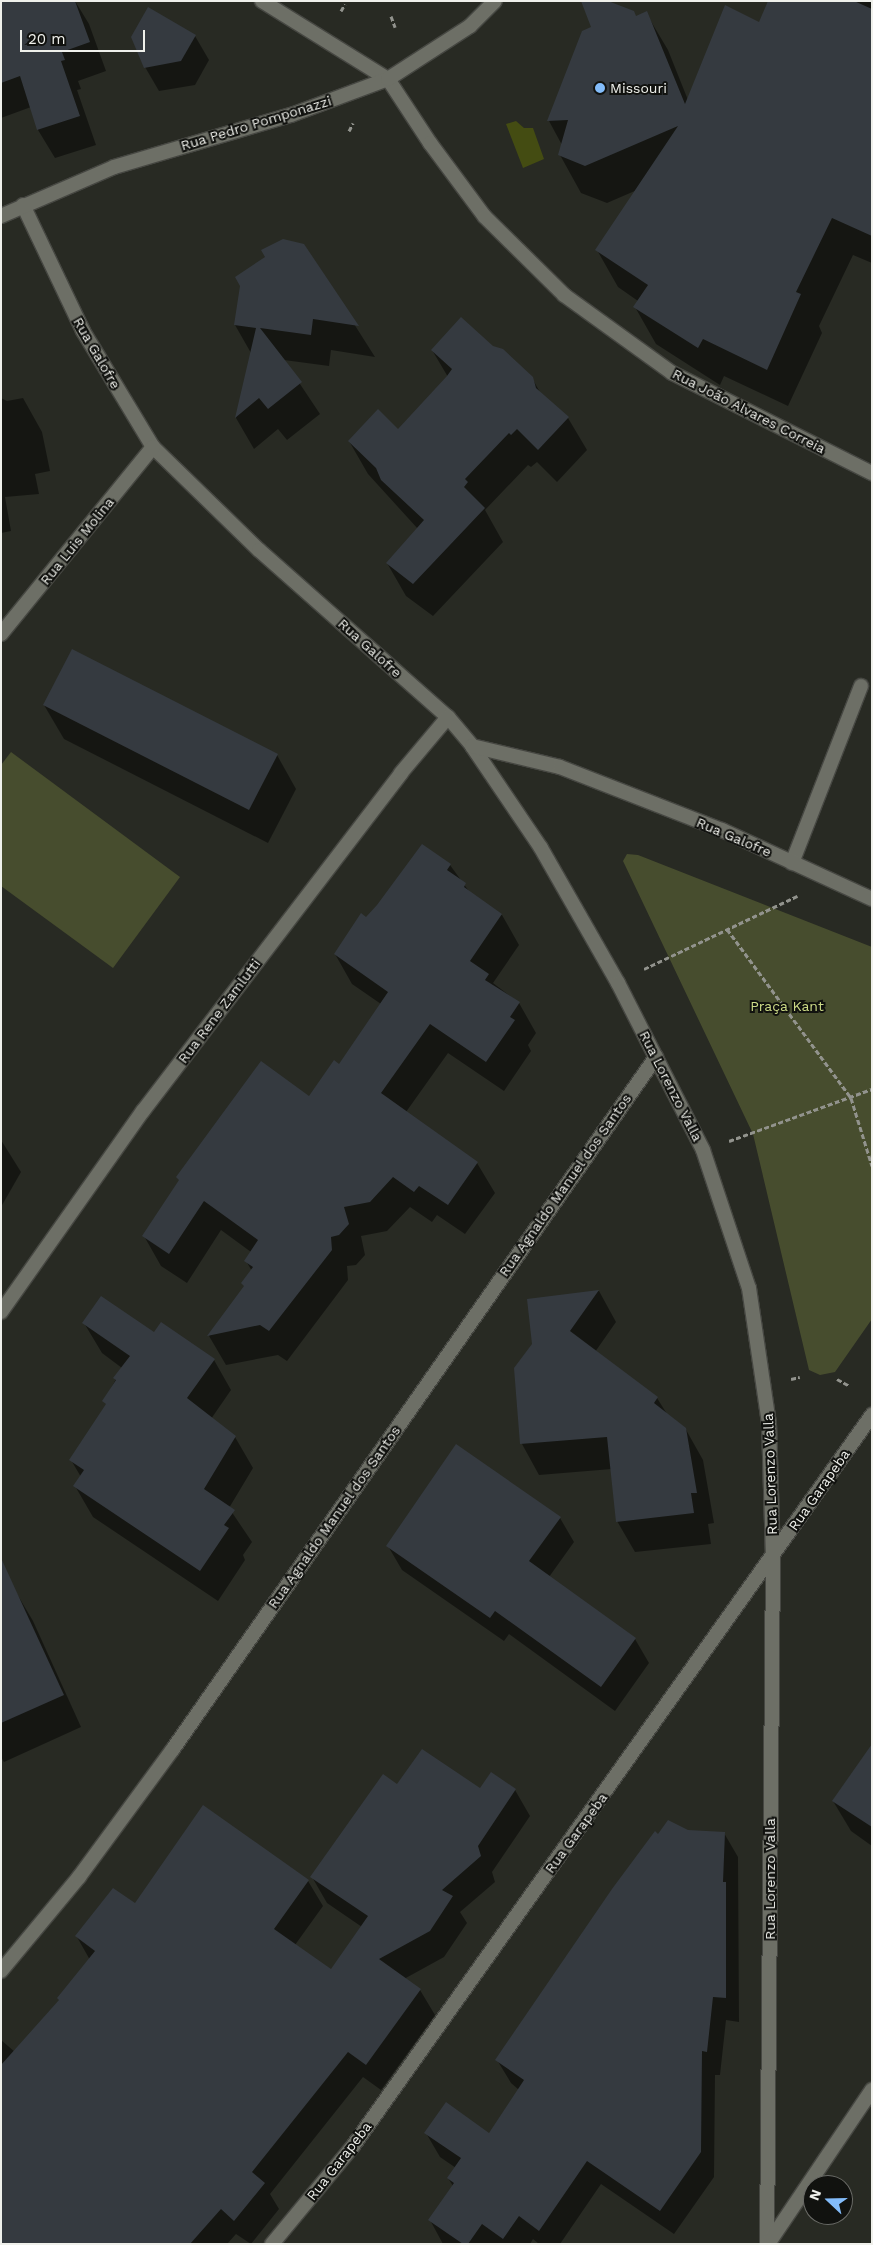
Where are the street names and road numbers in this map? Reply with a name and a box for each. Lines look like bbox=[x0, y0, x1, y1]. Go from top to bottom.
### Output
street label: Rua Pedro Pomponazzi bbox=[178, 92, 334, 154]
street label: Rua Galofre bbox=[70, 314, 124, 392]
street label: Rua João Alvares Correia bbox=[669, 365, 829, 457]
street label: Rua Luis Molina bbox=[36, 494, 118, 588]
street label: Rua Galofre bbox=[335, 615, 405, 681]
street label: Rua Galofre bbox=[694, 814, 774, 860]
street label: Rua Rene Zamlutti bbox=[174, 955, 264, 1067]
street label: Rua Lorenzo Valla bbox=[636, 1028, 706, 1144]
street label: Rua Agnaldo Manuel dos Santos bbox=[495, 1090, 635, 1280]
street label: Rua Lorenzo Valla bbox=[759, 1413, 781, 1535]
street label: Rua Agnaldo Manuel dos Santos bbox=[264, 1422, 404, 1612]
street label: Rua Garapeba bbox=[785, 1446, 853, 1534]
street label: Rua Garapeba bbox=[541, 1789, 611, 1877]
street label: Rua Lorenzo Valla bbox=[762, 1818, 778, 1940]
street label: Rua Garapeba bbox=[303, 2118, 375, 2204]

